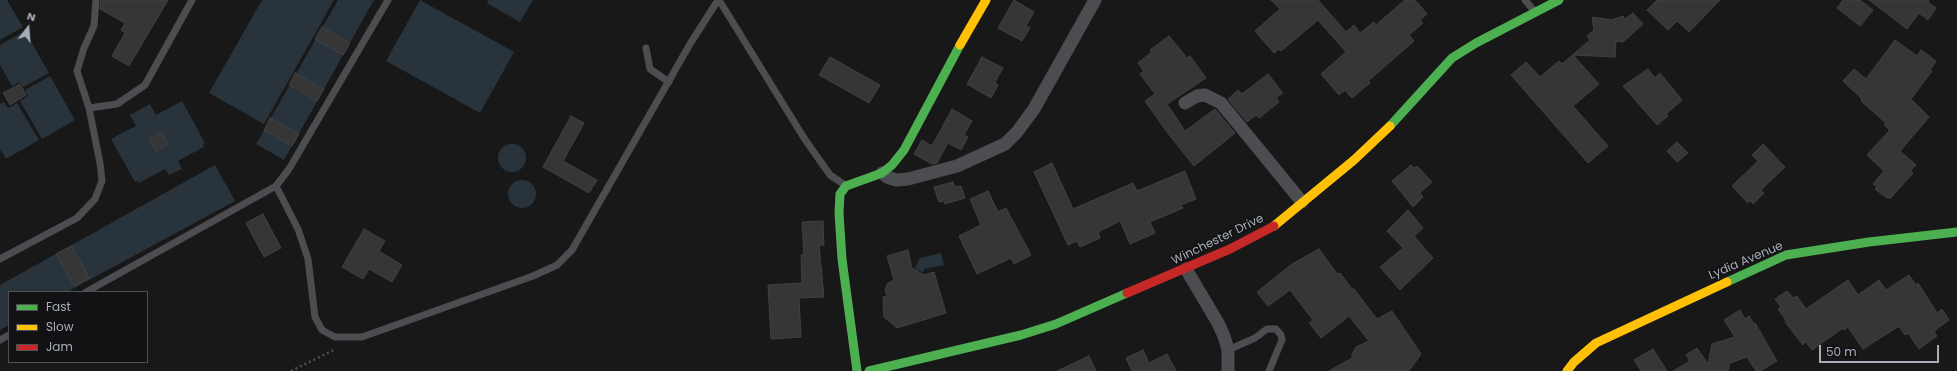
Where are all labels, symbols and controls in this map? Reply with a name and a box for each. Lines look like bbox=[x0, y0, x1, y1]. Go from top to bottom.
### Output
north arrow bbox=[8, 8, 48, 48]
text: N bbox=[25, 8, 38, 25]
street label: Winchester Drive bbox=[1170, 211, 1266, 269]
street label: Lydia Avenue bbox=[1707, 239, 1785, 283]
legend bbox=[8, 291, 148, 363]
text: Fast bbox=[46, 298, 71, 315]
text: Slow bbox=[46, 318, 74, 335]
scale bar bbox=[1821, 337, 1941, 363]
text: Jam bbox=[46, 338, 73, 355]
text: 50 m bbox=[1826, 343, 1857, 360]

